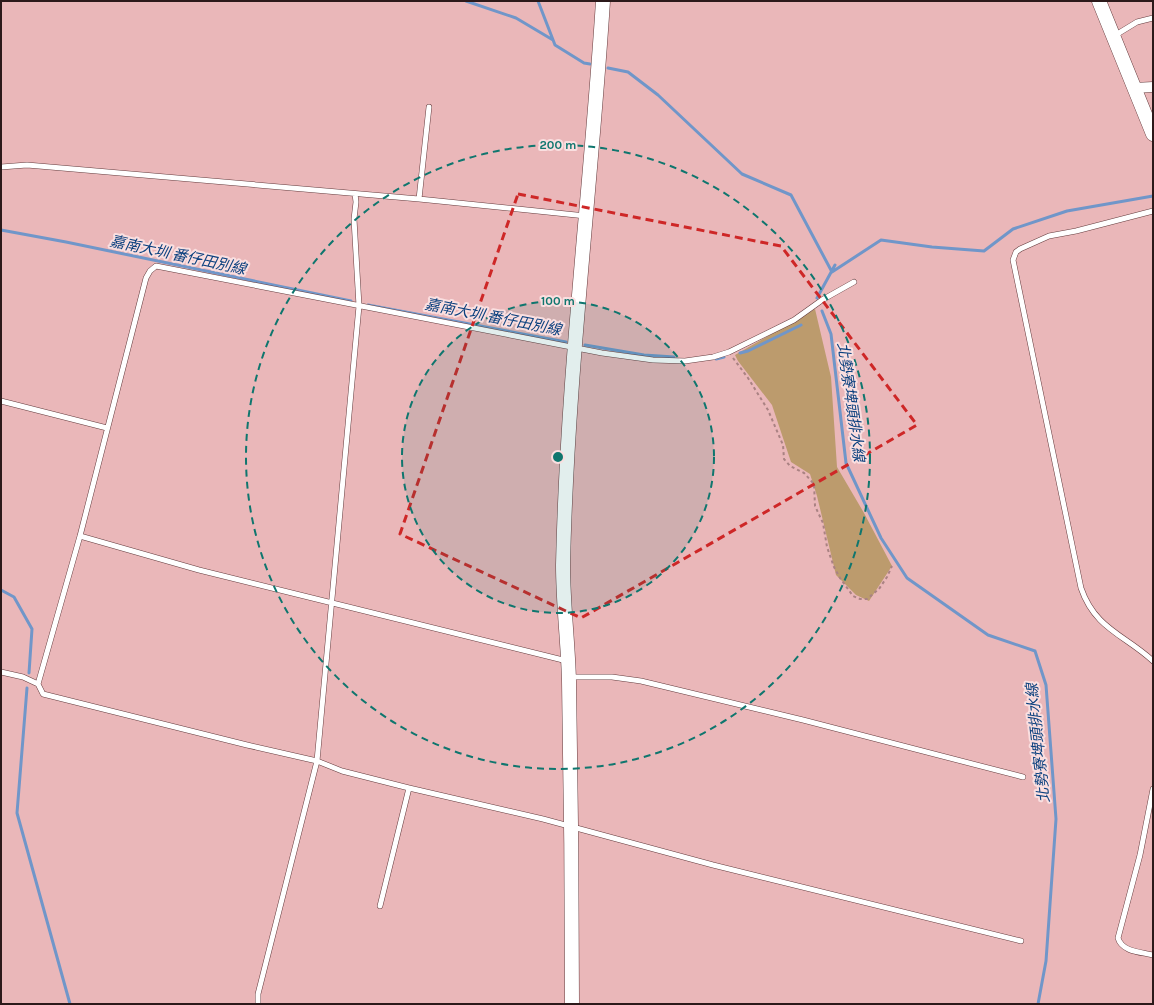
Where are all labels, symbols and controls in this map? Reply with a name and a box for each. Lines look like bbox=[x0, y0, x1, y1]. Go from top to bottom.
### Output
text: 200 m bbox=[540, 138, 576, 152]
water label: 嘉南大圳 番仔田別線 bbox=[109, 232, 249, 279]
text: 100 m bbox=[541, 294, 575, 308]
water label: 嘉南大圳 番仔田別線 bbox=[423, 295, 565, 339]
water label: 北勢寮埤頭排水線 bbox=[834, 341, 869, 465]
centre of rings bbox=[551, 450, 565, 464]
water label: 北勢寮埤頭排水線 bbox=[1023, 680, 1053, 804]

